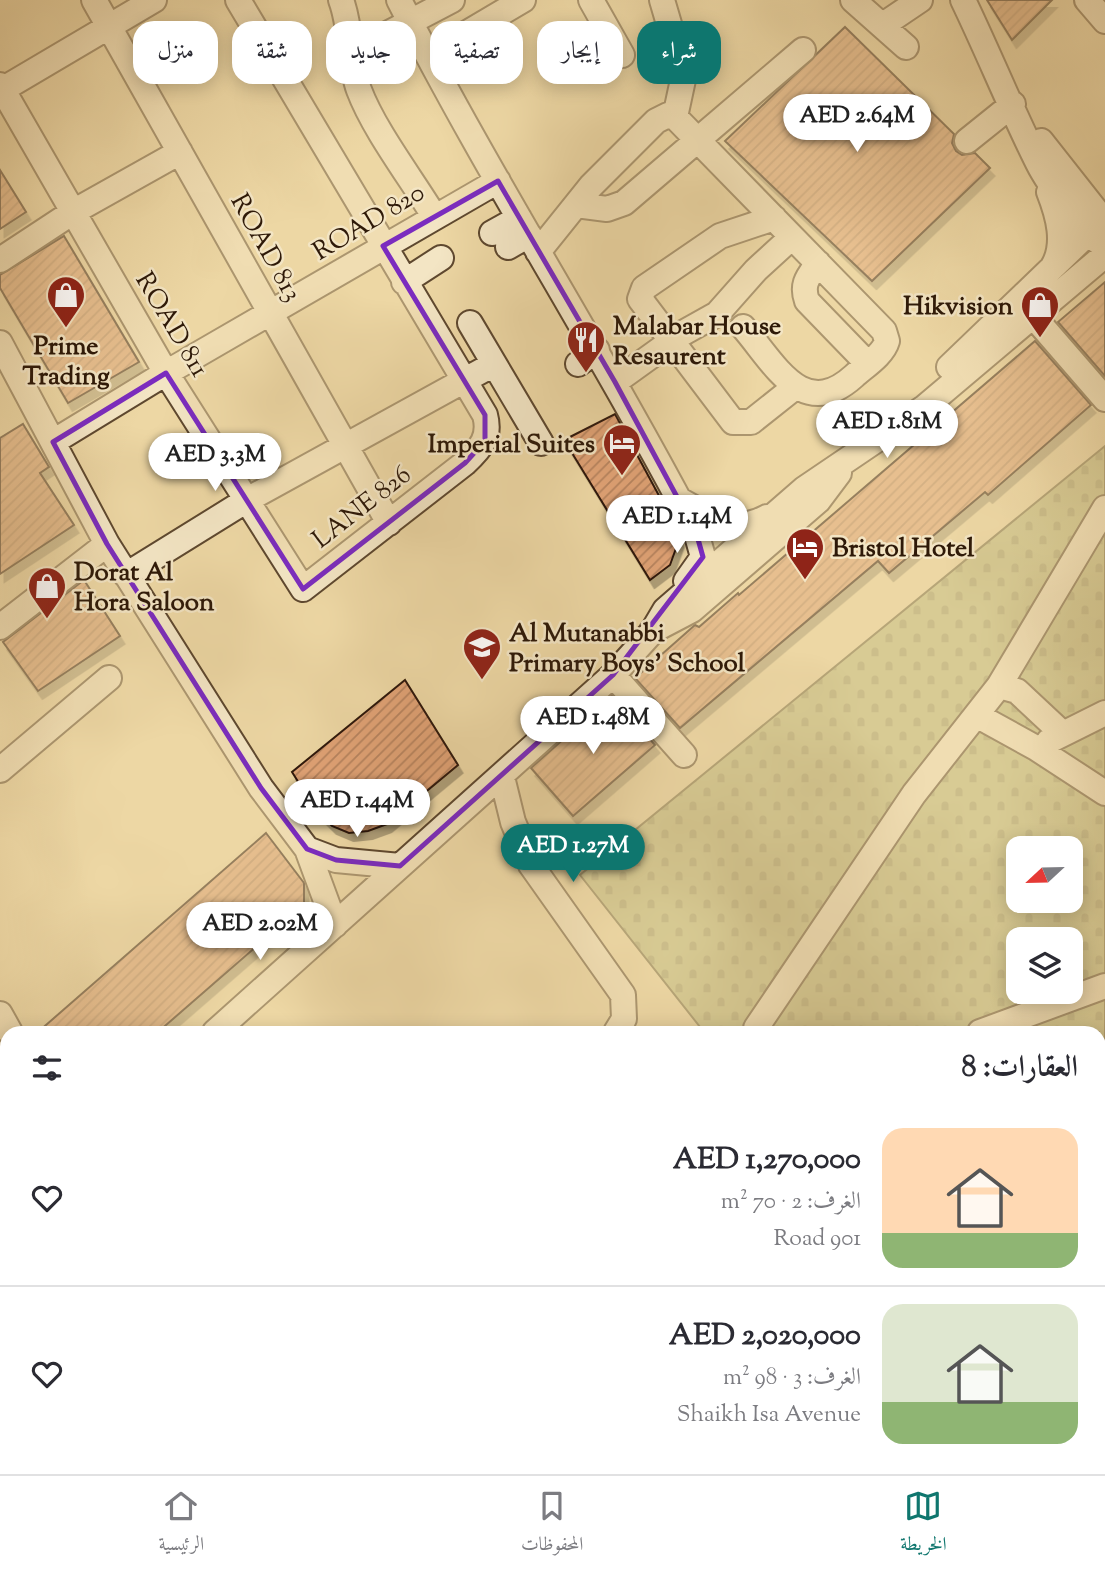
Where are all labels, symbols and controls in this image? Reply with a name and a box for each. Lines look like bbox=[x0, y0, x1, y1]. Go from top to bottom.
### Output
chip: منزل bbox=[133, 21, 218, 84]
chip: شقة bbox=[232, 21, 312, 84]
chip: جديد bbox=[326, 21, 416, 84]
chip: تصفية bbox=[430, 21, 523, 84]
chip: إيجار bbox=[537, 21, 623, 84]
chip: شراء bbox=[637, 21, 721, 84]
pin: AED 2.64M bbox=[777, 94, 937, 154]
text: AED 2.64M bbox=[799, 100, 915, 133]
street label: ROAD 820 bbox=[306, 175, 432, 271]
street label: ROAD 813 bbox=[220, 187, 310, 309]
street label: ROAD 811 bbox=[125, 266, 217, 385]
shop icon: Prime Trading bbox=[45, 274, 87, 329]
shop icon: Hikvision bbox=[1019, 284, 1061, 339]
place label: Hikvision bbox=[903, 289, 1014, 326]
place label: Malabar House Resaurent bbox=[613, 309, 781, 376]
restaurant icon: Malabar House Resaurent bbox=[565, 319, 607, 374]
place label: Prime Trading bbox=[22, 329, 110, 396]
pin: AED 1.81M bbox=[807, 400, 967, 460]
text: AED 1.81M bbox=[832, 406, 942, 439]
hotel icon: Imperial Suites bbox=[601, 422, 643, 477]
place label: Imperial Suites bbox=[428, 427, 595, 464]
pin: AED 3.3M bbox=[143, 434, 287, 493]
text: AED 3.3M bbox=[164, 439, 266, 472]
street label: LANE 826 bbox=[305, 457, 420, 558]
pin: AED 1.14M bbox=[597, 496, 757, 555]
text: AED 1.14M bbox=[622, 501, 732, 534]
hotel icon: Bristol Hotel bbox=[784, 526, 826, 581]
place label: Bristol Hotel bbox=[832, 531, 975, 568]
place label: Dorat Al Hora Saloon bbox=[74, 555, 215, 622]
shop icon: Dorat Al Hora Saloon bbox=[26, 565, 68, 620]
place label: Al Mutanabbi Primary Boys' School bbox=[509, 616, 746, 683]
school or university icon: Al Mutanabbi Primary Boys' School bbox=[461, 626, 503, 681]
pin: AED 1.48M bbox=[513, 696, 673, 756]
text: AED 1.48M bbox=[536, 702, 650, 735]
pin: AED 1.44M bbox=[277, 780, 437, 839]
text: AED 1.44M bbox=[300, 785, 414, 818]
pin: AED 1.27M bbox=[493, 824, 653, 884]
text: AED 1.27M bbox=[517, 830, 629, 863]
north arrow bbox=[1006, 836, 1083, 914]
map controls bbox=[1006, 836, 1083, 1004]
pin: AED 2.02M bbox=[180, 902, 340, 962]
text: AED 2.02M bbox=[202, 908, 318, 941]
button: layers bbox=[1006, 927, 1083, 1004]
text: العقارات: 8 bbox=[962, 1047, 1078, 1090]
icon: filters bbox=[28, 1049, 66, 1087]
text: AED 1,270,000 bbox=[673, 1139, 861, 1182]
icon: home bbox=[938, 1156, 1022, 1240]
icon: heart bbox=[28, 1179, 66, 1217]
text: الغرف: 2 · 70 m² bbox=[721, 1186, 861, 1219]
text: Road 901 bbox=[773, 1223, 861, 1256]
text: AED 2,020,000 bbox=[669, 1315, 861, 1358]
icon: home bbox=[938, 1332, 1022, 1416]
icon: heart bbox=[28, 1355, 66, 1393]
text: الغرف: 3 · 98 m² bbox=[723, 1362, 861, 1395]
text: Shaikh Isa Avenue bbox=[677, 1399, 861, 1432]
tab: الرئيسية bbox=[158, 1487, 204, 1562]
tab: المحفوظات bbox=[521, 1487, 584, 1562]
tab: الخريطة bbox=[900, 1487, 947, 1562]

